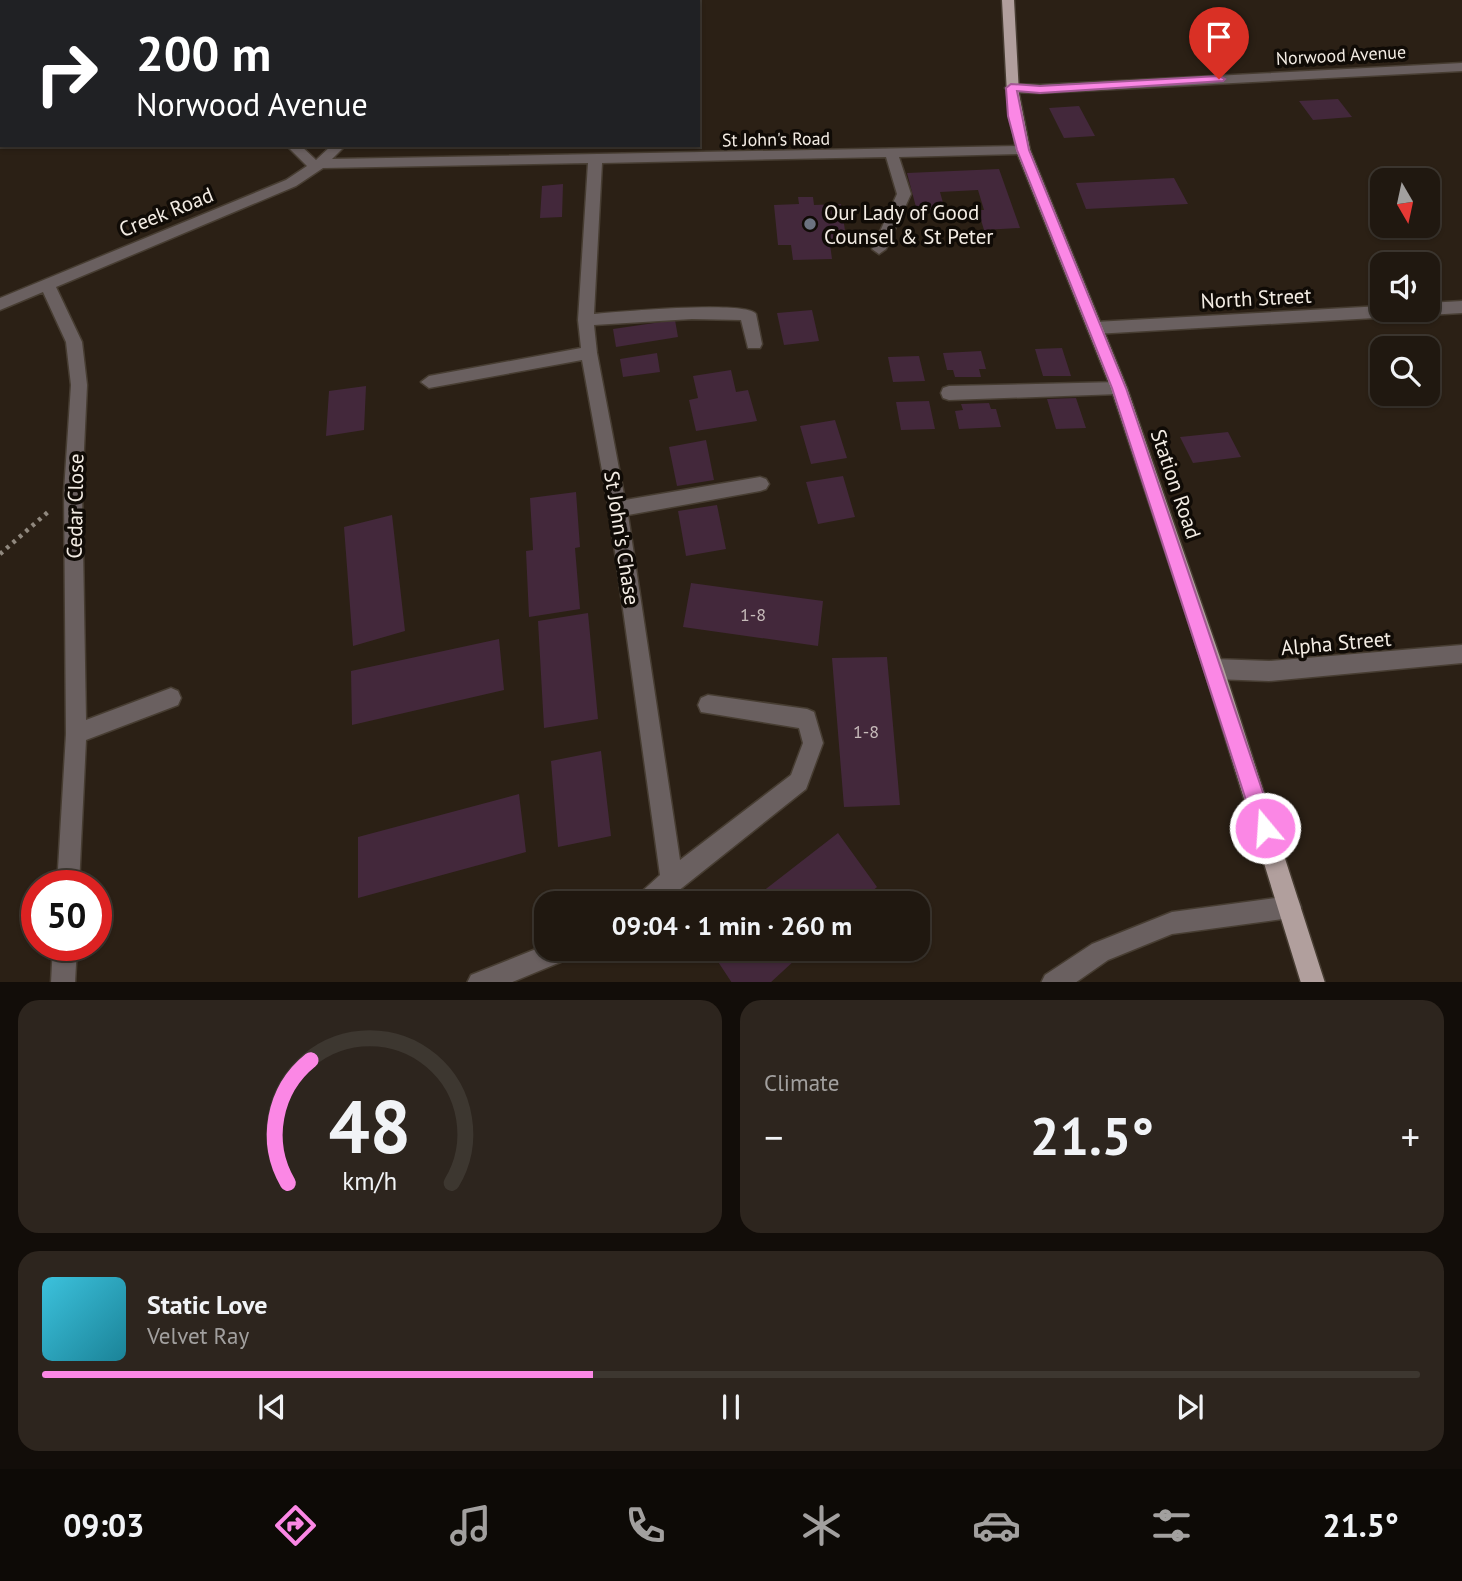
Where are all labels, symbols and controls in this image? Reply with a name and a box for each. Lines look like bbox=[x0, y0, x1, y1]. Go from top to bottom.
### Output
pin bbox=[1189, 7, 1249, 79]
icon: arrive bbox=[1200, 18, 1238, 56]
text: 200 m bbox=[136, 21, 271, 85]
icon: right bbox=[21, 28, 112, 119]
street label: Norwood Avenue bbox=[1275, 40, 1407, 70]
text: Norwood Avenue bbox=[136, 83, 368, 125]
street label: St John's Road bbox=[722, 127, 830, 151]
north arrow bbox=[1370, 168, 1440, 238]
map controls bbox=[1370, 168, 1440, 406]
street label: Creek Road bbox=[115, 181, 217, 243]
place label: Our Lady of Good Counsel & St Peter bbox=[824, 199, 994, 250]
marker: Our Lady of Good Counsel & St Peter bbox=[802, 216, 818, 232]
button: sound bbox=[1370, 252, 1440, 322]
street label: North Street bbox=[1200, 282, 1312, 314]
button: search bbox=[1370, 336, 1440, 406]
street label: Station Road bbox=[1145, 426, 1207, 542]
street label: Cedar Close bbox=[61, 453, 89, 559]
street label: St John's Chase bbox=[598, 469, 646, 607]
house number: 1-8 bbox=[740, 603, 766, 626]
street label: Alpha Street bbox=[1280, 625, 1392, 661]
house number: 1-8 bbox=[853, 720, 879, 743]
position arrow bbox=[1228, 791, 1302, 865]
speed limit sign: 50 bbox=[21, 870, 112, 961]
text: 09:04 · 1 min · 260 m bbox=[612, 909, 852, 942]
text: Climate bbox=[764, 1068, 839, 1097]
text: 48 bbox=[329, 1079, 411, 1173]
text: 21.5° bbox=[1030, 1102, 1154, 1169]
text: − bbox=[764, 1112, 783, 1161]
text: + bbox=[1401, 1112, 1420, 1161]
text: km/h bbox=[343, 1164, 397, 1196]
text: Static Love bbox=[147, 1288, 268, 1321]
text: Velvet Ray bbox=[147, 1321, 249, 1350]
icon: previous bbox=[253, 1388, 291, 1426]
icon: pause bbox=[712, 1388, 750, 1426]
icon: next bbox=[1171, 1388, 1209, 1426]
icon: directions bbox=[271, 1501, 320, 1550]
icon: music bbox=[446, 1501, 495, 1550]
icon: phone bbox=[621, 1501, 670, 1550]
icon: climate bbox=[797, 1501, 846, 1550]
icon: car bbox=[972, 1501, 1021, 1550]
icon: filters bbox=[1147, 1501, 1196, 1550]
text: 09:03 bbox=[63, 1504, 144, 1546]
text: 21.5° bbox=[1323, 1504, 1399, 1546]

